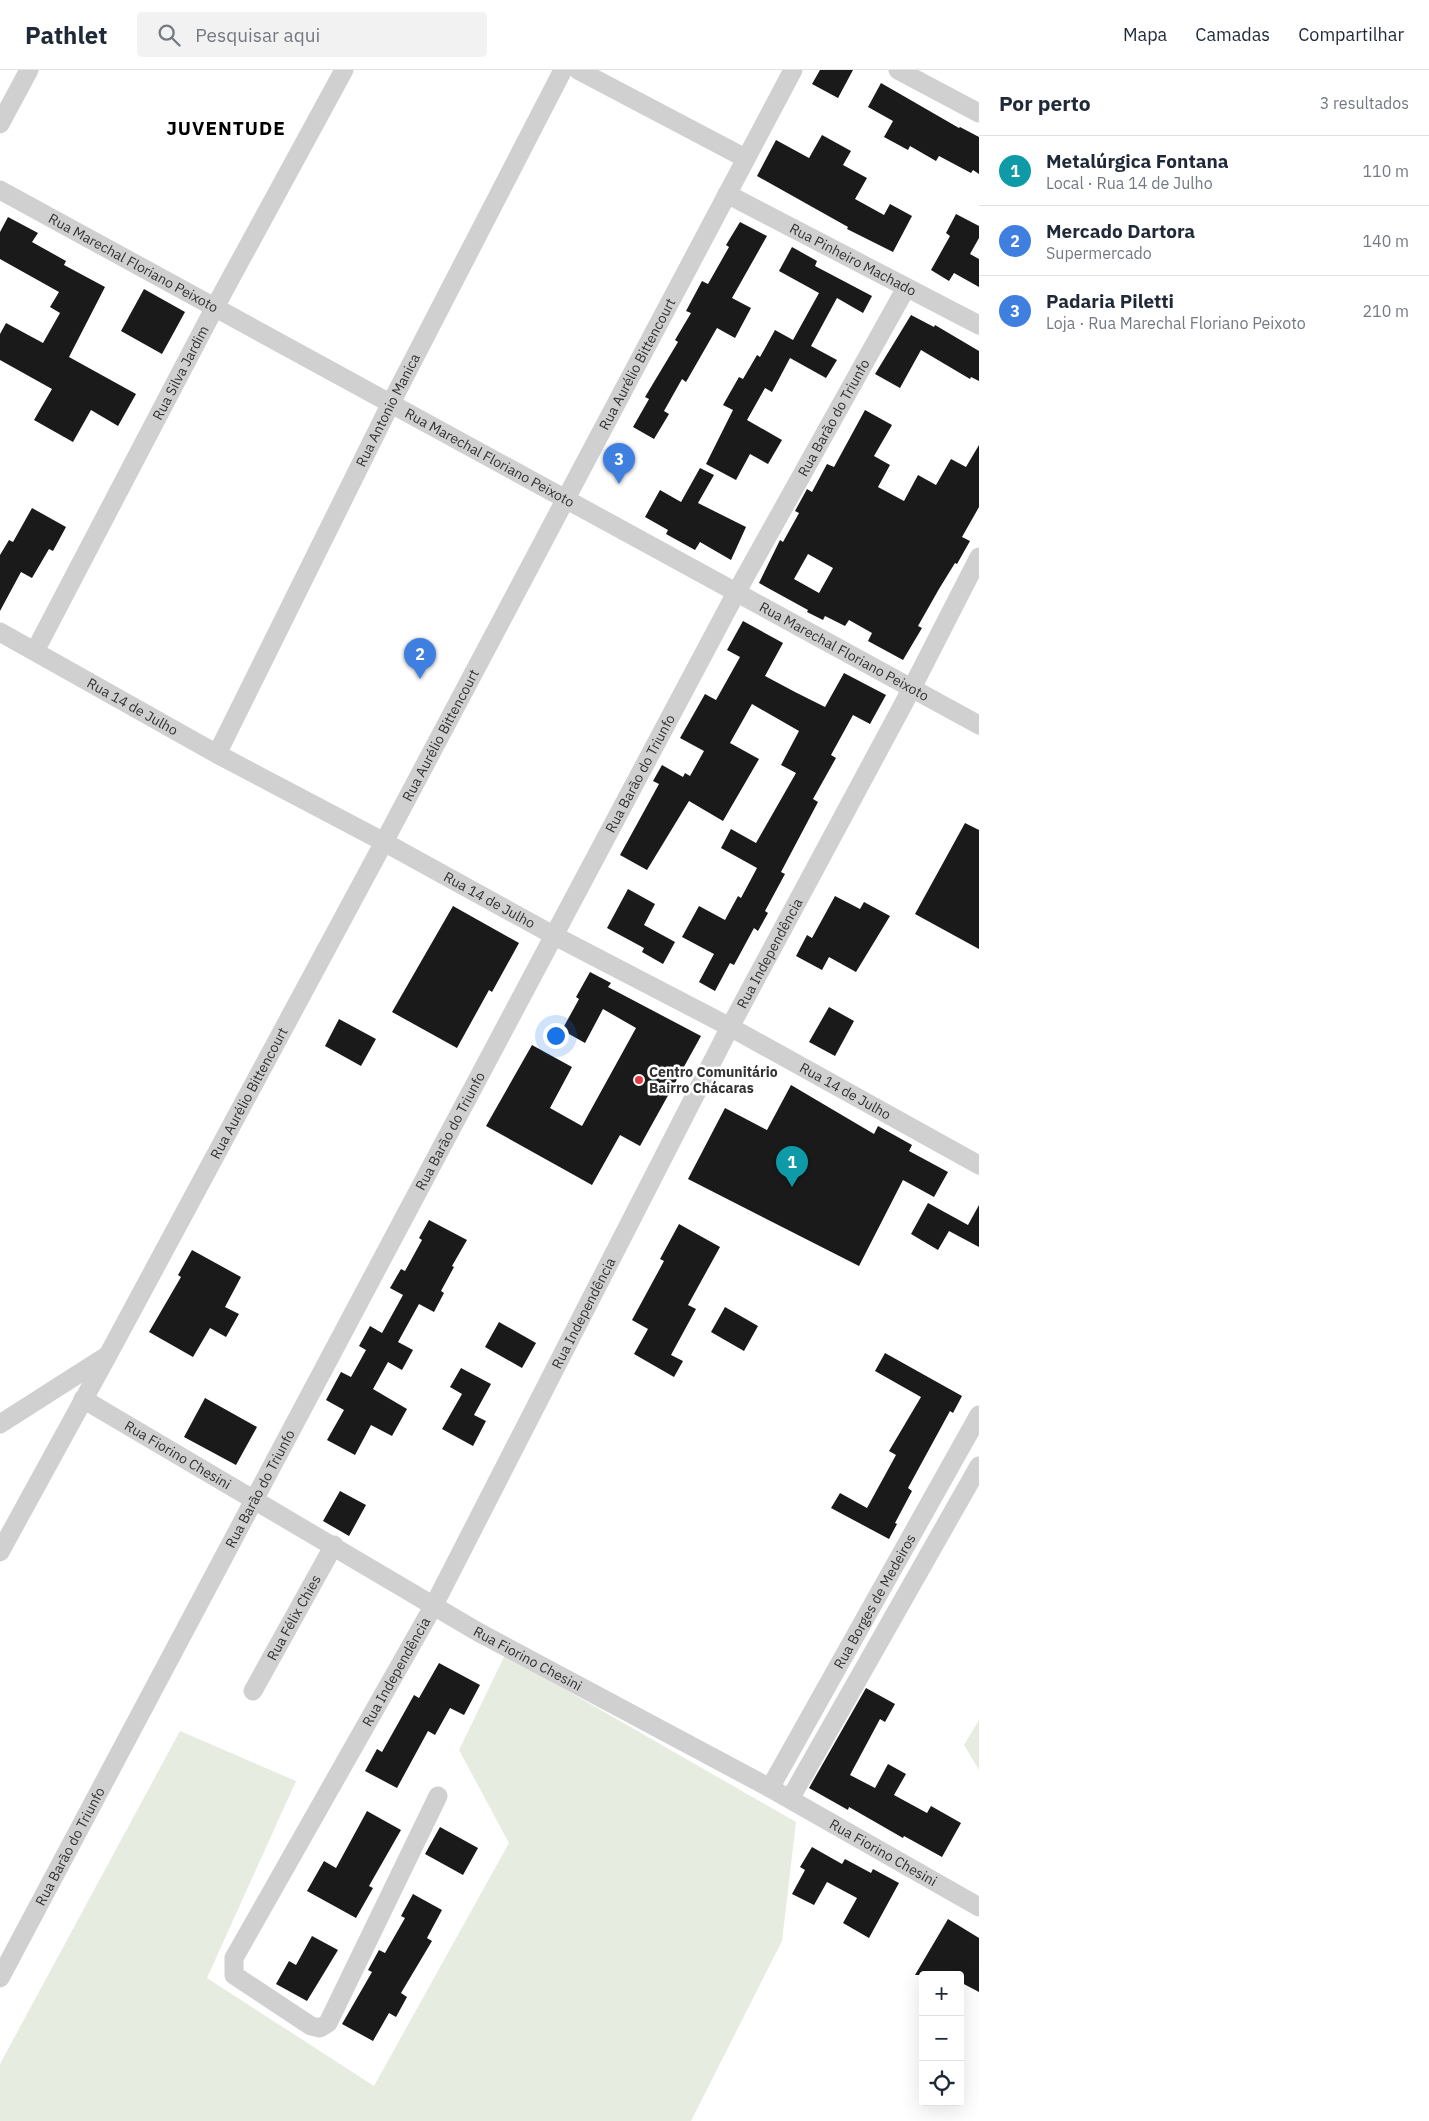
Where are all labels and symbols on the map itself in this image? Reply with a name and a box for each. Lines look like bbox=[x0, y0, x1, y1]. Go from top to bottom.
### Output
district label: JUVENTUDE bbox=[166, 116, 286, 140]
street label: Rua Marechal Floriano Peixoto bbox=[45, 209, 221, 317]
street label: Rua Pinheiro Machado bbox=[787, 219, 920, 300]
street label: Rua Aurélio Bittencourt bbox=[595, 295, 680, 433]
street label: Rua Silva Jardim bbox=[148, 322, 213, 423]
street label: Rua Antonio Manica bbox=[352, 350, 424, 470]
street label: Rua Barão do Triunfo bbox=[794, 356, 874, 480]
street label: Rua Marechal Floriano Peixoto bbox=[402, 404, 578, 511]
pin: 3 bbox=[603, 443, 635, 484]
street label: Rua Marechal Floriano Peixoto bbox=[756, 598, 932, 705]
pin: 2 bbox=[404, 638, 436, 679]
street label: Rua Aurélio Bittencourt bbox=[398, 666, 483, 804]
street label: Rua 14 de Julho bbox=[84, 674, 181, 739]
street label: Rua Barão do Triunfo bbox=[601, 711, 679, 836]
street label: Rua 14 de Julho bbox=[441, 868, 538, 932]
street label: Rua Independência bbox=[733, 895, 807, 1012]
your location bbox=[543, 1023, 569, 1049]
street label: Rua Aurélio Bittencourt bbox=[206, 1024, 292, 1162]
street label: Rua 14 de Julho bbox=[797, 1058, 894, 1124]
place label: Centro Comunitário Bairro Chácaras bbox=[649, 1063, 778, 1097]
street label: Rua Barão do Triunfo bbox=[411, 1069, 489, 1193]
marker: Centro Comunitário Bairro Chácaras bbox=[633, 1074, 645, 1086]
pin: 1 bbox=[776, 1146, 808, 1187]
street label: Rua Independência bbox=[548, 1254, 620, 1372]
street label: Rua Fiorino Chesini bbox=[121, 1416, 234, 1493]
street label: Rua Barão do Triunfo bbox=[221, 1426, 299, 1551]
street label: Rua Borges de Medeiros bbox=[830, 1530, 920, 1672]
street label: Rua Félix Chies bbox=[263, 1571, 325, 1664]
street label: Rua Independência bbox=[358, 1614, 434, 1730]
street label: Rua Fiorino Chesini bbox=[470, 1622, 585, 1695]
street label: Rua Barão do Triunfo bbox=[31, 1784, 109, 1909]
street label: Rua Fiorino Chesini bbox=[826, 1815, 940, 1890]

